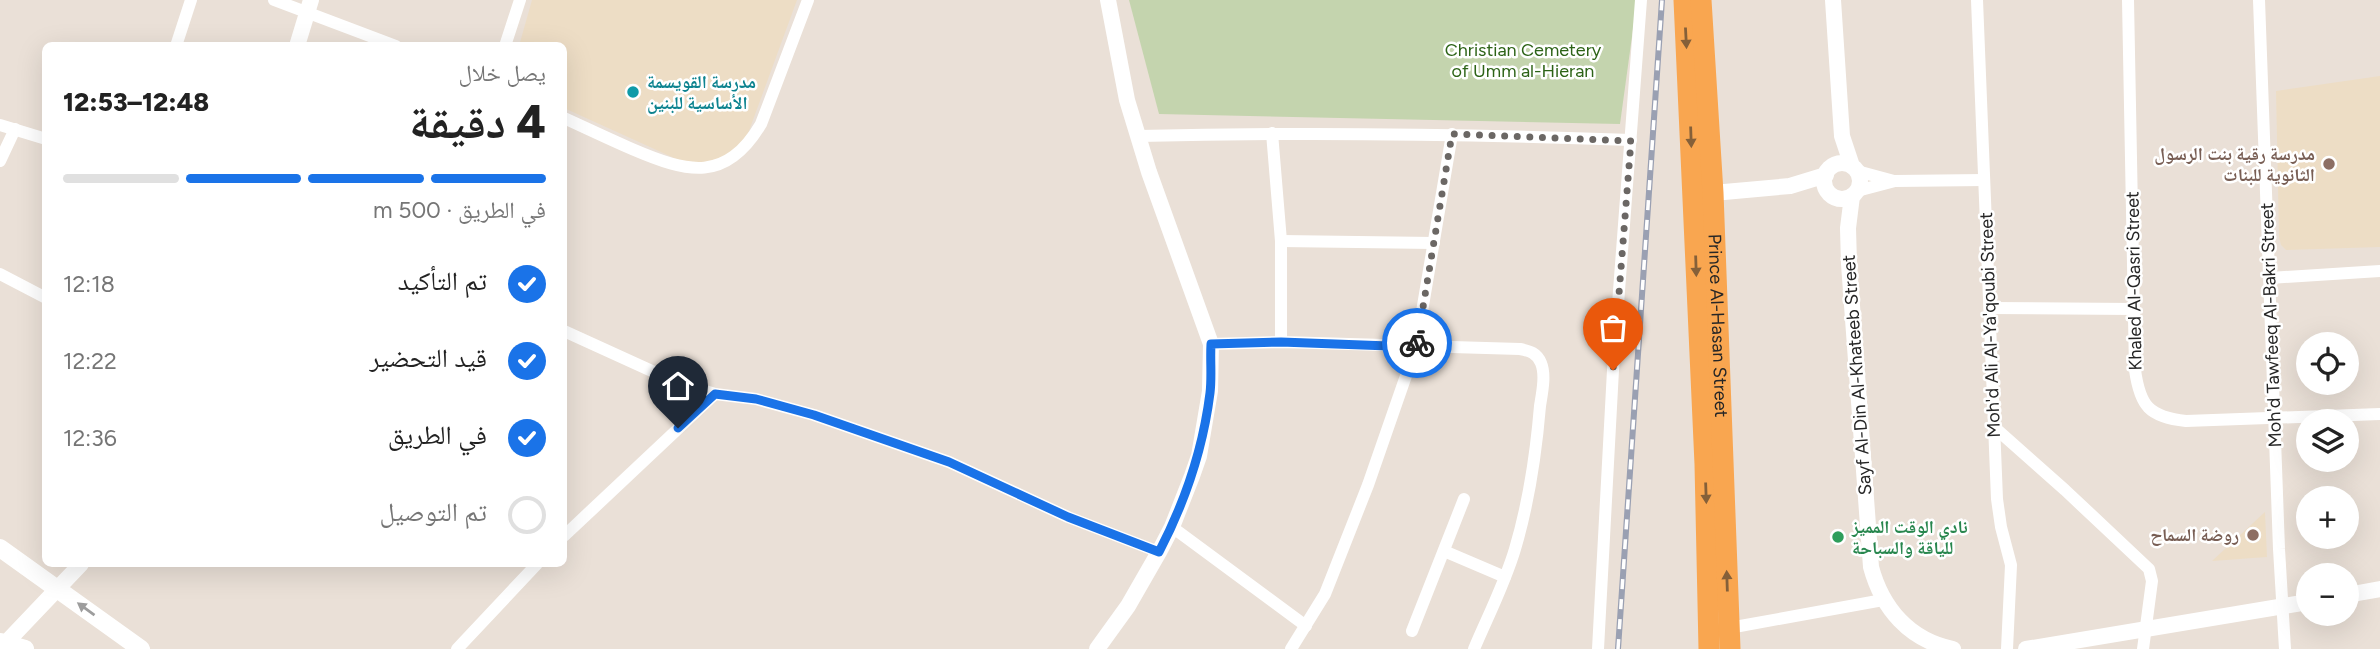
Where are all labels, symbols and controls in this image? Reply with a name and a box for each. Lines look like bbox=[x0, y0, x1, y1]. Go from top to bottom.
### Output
one-way arrow bbox=[1681, 27, 1692, 49]
park label: Christian Cemetery of Umm al-Hieran bbox=[1445, 39, 1602, 82]
text: يصل خلال bbox=[459, 59, 546, 87]
place label: مدرسة القويسمة الأساسية للبنين bbox=[647, 71, 756, 114]
marker: مدرسة القويسمة الأساسية للبنين bbox=[625, 84, 641, 100]
text: 12:48–12:53 bbox=[63, 86, 209, 118]
text: 4 دقيقة bbox=[409, 94, 546, 150]
one-way arrow bbox=[1685, 126, 1696, 148]
place label: مدرسة رقية بنت الرسول الثانوية للبنات bbox=[2154, 143, 2315, 186]
marker: مدرسة رقية بنت الرسول الثانوية للبنات bbox=[2321, 156, 2337, 172]
street label: Khaled Al-Qasri Street bbox=[2121, 191, 2147, 371]
text: في الطريق · 500 m bbox=[373, 196, 546, 224]
street label: Moh'd Tawfeeq Al-Bakri Street bbox=[2256, 202, 2286, 448]
street label: Moh'd Ali Al-Ya'qoubi Street bbox=[1975, 212, 2005, 438]
street label: Prince Al-Hasan Street bbox=[1704, 233, 1732, 418]
street label: Sayf Al-Din Al-Khateeb Street bbox=[1838, 254, 1876, 496]
one-way arrow bbox=[1691, 255, 1702, 277]
text: تم التأكيد bbox=[398, 265, 487, 297]
icon: check bbox=[508, 265, 546, 303]
text: 12:18 bbox=[63, 270, 115, 298]
pin bbox=[1583, 298, 1643, 370]
courier bbox=[1382, 308, 1452, 378]
icon: bag bbox=[1594, 309, 1632, 347]
icon: bike bbox=[1398, 324, 1436, 362]
map controls bbox=[2296, 332, 2359, 626]
button: locate bbox=[2296, 332, 2359, 395]
text: قيد التحضير bbox=[370, 342, 487, 374]
icon: check bbox=[508, 342, 546, 380]
text: 12:22 bbox=[63, 347, 117, 375]
pin bbox=[648, 356, 708, 428]
icon: home bbox=[659, 367, 697, 405]
button: layers bbox=[2296, 409, 2359, 472]
text: في الطريق bbox=[388, 419, 487, 451]
icon: check bbox=[508, 419, 546, 457]
text: 12:36 bbox=[63, 424, 117, 452]
one-way arrow bbox=[1700, 483, 1711, 505]
button: + bbox=[2296, 486, 2359, 549]
text: تم التوصيل bbox=[380, 496, 487, 528]
place label: نادي الوقت المميز للياقة والسباحة bbox=[1851, 516, 1968, 559]
place label: روضة السماح bbox=[2150, 524, 2239, 546]
marker: روضة السماح bbox=[2245, 527, 2261, 543]
marker: نادي الوقت المميز للياقة والسباحة bbox=[1830, 529, 1846, 545]
button: − bbox=[2296, 563, 2359, 626]
one-way arrow bbox=[1722, 570, 1733, 592]
one-way arrow bbox=[77, 602, 95, 616]

